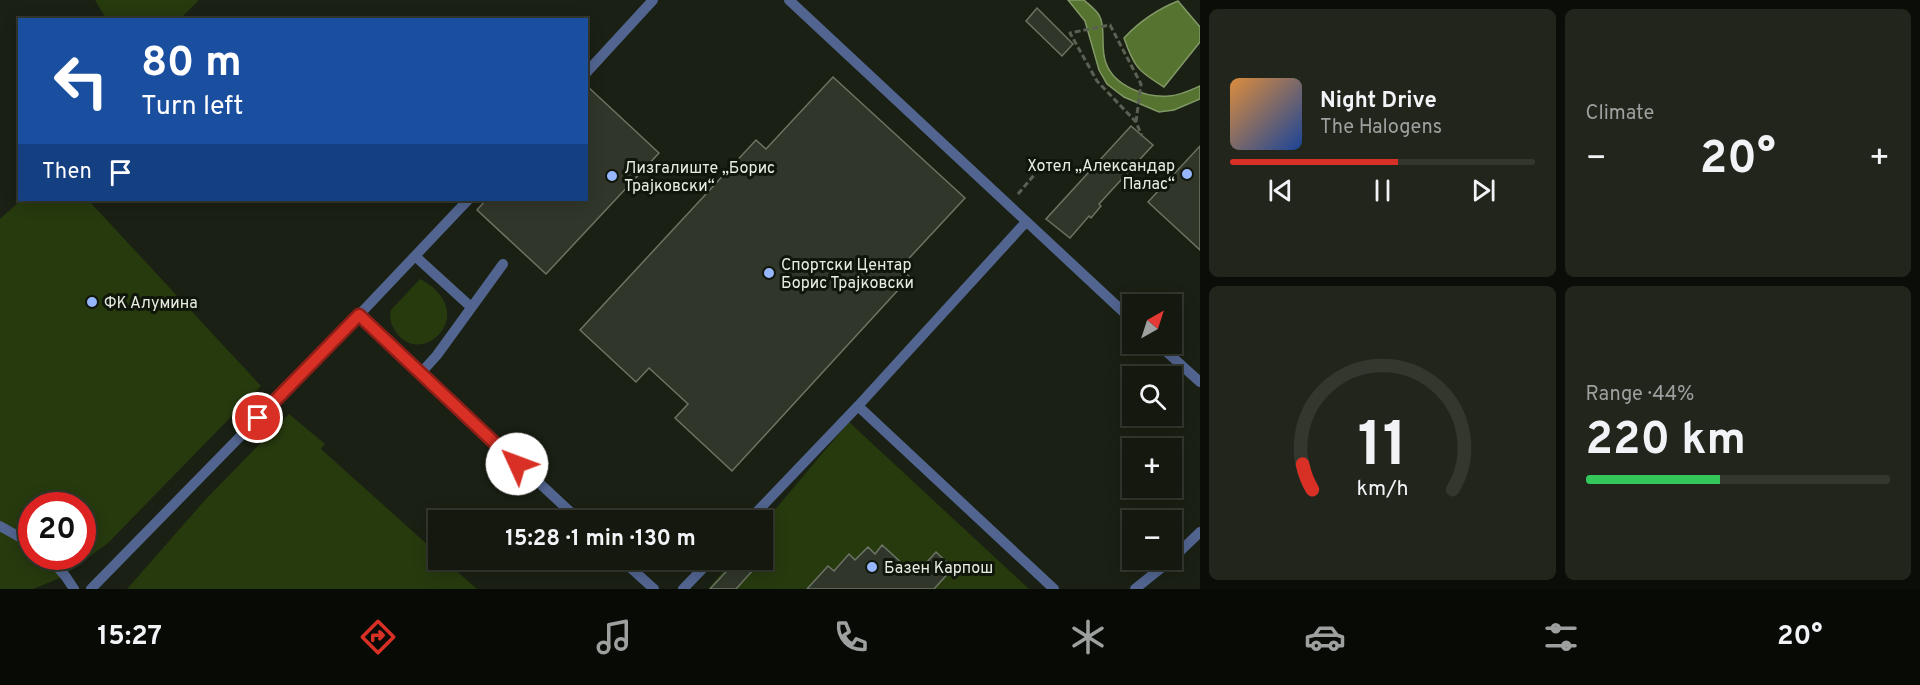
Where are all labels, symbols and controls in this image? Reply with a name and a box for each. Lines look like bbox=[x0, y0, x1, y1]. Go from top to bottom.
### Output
text: 80 m bbox=[141, 38, 242, 91]
icon: left bbox=[42, 42, 120, 120]
text: Night Drive bbox=[1320, 88, 1437, 115]
text: Turn left bbox=[141, 90, 243, 124]
text: Climate bbox=[1586, 101, 1654, 127]
text: The Halogens bbox=[1320, 115, 1442, 141]
text: 20° bbox=[1700, 132, 1776, 189]
text: − bbox=[1586, 139, 1607, 181]
text: + bbox=[1869, 139, 1890, 181]
icon: arrive bbox=[104, 156, 137, 189]
place label: Хотел „Александар Палас“ bbox=[1027, 157, 1175, 195]
text: Then bbox=[42, 159, 92, 186]
place label: Лизгалиште „Борис Трајковски“ bbox=[624, 159, 775, 197]
marker: Хотел „Александар Палас“ bbox=[1180, 167, 1194, 181]
marker: Лизгалиште „Борис Трајковски“ bbox=[605, 169, 619, 183]
icon: previous bbox=[1264, 174, 1297, 207]
icon: pause bbox=[1366, 174, 1399, 207]
icon: next bbox=[1467, 174, 1500, 207]
place label: Спортски Центар Борис Трајковски bbox=[781, 256, 914, 294]
marker: Спортски Центар Борис Трајковски bbox=[762, 266, 776, 280]
place label: ФК Алумина bbox=[104, 294, 198, 314]
north arrow bbox=[1122, 294, 1182, 354]
map controls bbox=[1122, 294, 1182, 570]
marker: ФК Алумина bbox=[85, 295, 99, 309]
button: search bbox=[1122, 366, 1182, 426]
text: Range · 44% bbox=[1586, 382, 1695, 408]
pin bbox=[232, 392, 283, 443]
icon: arrive bbox=[241, 401, 274, 434]
text: 11 bbox=[1357, 409, 1407, 488]
text: 220 km bbox=[1586, 413, 1746, 470]
position arrow bbox=[485, 432, 549, 496]
button: + bbox=[1122, 438, 1182, 498]
text: km/h bbox=[1356, 476, 1408, 503]
speed limit sign: 20 bbox=[18, 492, 96, 570]
button: − bbox=[1122, 510, 1182, 570]
text: 15:28 · 1 min · 130 m bbox=[505, 526, 696, 553]
place label: Базен Карпош bbox=[884, 559, 993, 579]
marker: Базен Карпош bbox=[865, 560, 879, 574]
icon: directions bbox=[357, 616, 399, 658]
icon: music bbox=[593, 616, 635, 658]
icon: phone bbox=[830, 616, 872, 658]
icon: climate bbox=[1067, 616, 1109, 658]
icon: car bbox=[1304, 616, 1346, 658]
icon: filters bbox=[1540, 616, 1582, 658]
text: 15:27 bbox=[97, 620, 162, 654]
text: 20° bbox=[1777, 620, 1823, 654]

